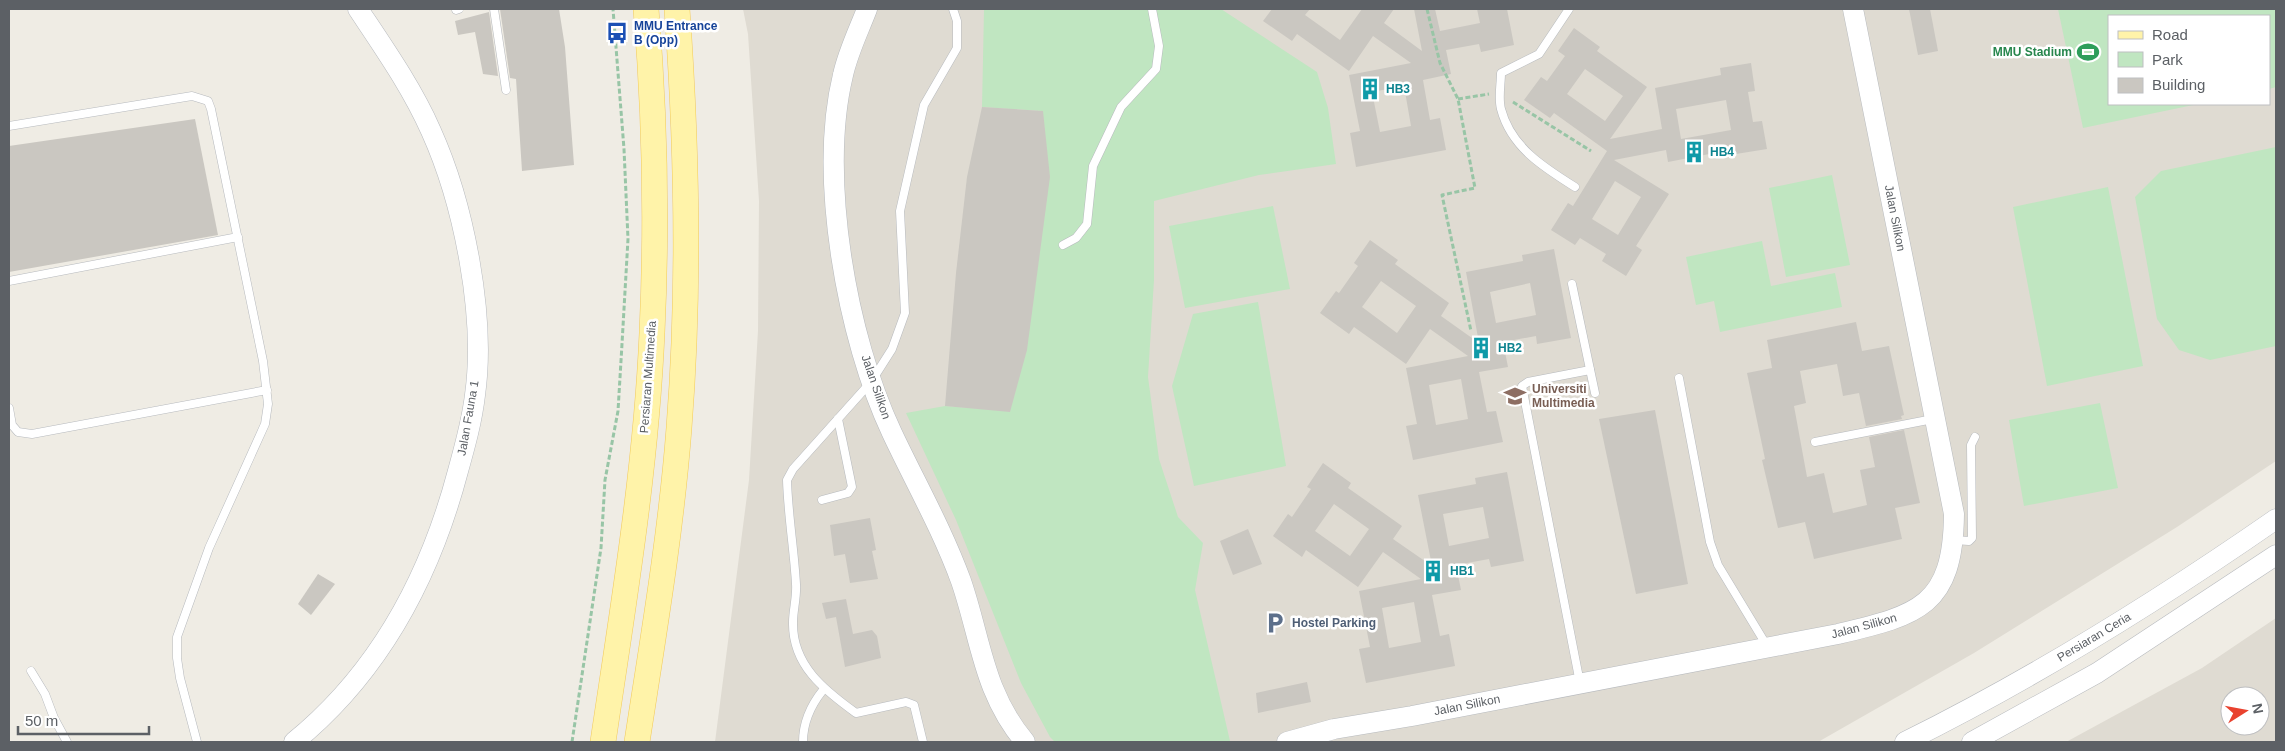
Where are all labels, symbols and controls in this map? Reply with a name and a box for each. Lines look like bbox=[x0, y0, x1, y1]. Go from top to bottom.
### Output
legend bbox=[2108, 15, 2270, 105]
place label: MMU Entrance B (Opp) bbox=[634, 19, 718, 47]
bus stop icon: MMU Entrance B (Opp) bbox=[604, 20, 630, 46]
text: Road bbox=[2152, 26, 2188, 43]
sports icon: MMU Stadium bbox=[2075, 39, 2101, 65]
place label: MMU Stadium bbox=[1993, 45, 2072, 59]
text: Park bbox=[2152, 51, 2183, 68]
building icon: HB3 bbox=[1357, 76, 1383, 102]
text: Building bbox=[2152, 76, 2205, 93]
place label: HB3 bbox=[1386, 82, 1410, 96]
building icon: HB4 bbox=[1681, 139, 1707, 165]
place label: HB4 bbox=[1710, 145, 1734, 159]
street label: Jalan Silikon bbox=[1882, 184, 1908, 252]
street label: Persiaran Multimedia bbox=[637, 320, 659, 434]
building icon: HB2 bbox=[1468, 335, 1494, 361]
place label: HB2 bbox=[1498, 341, 1522, 355]
street label: Jalan Silikon bbox=[858, 353, 894, 421]
street label: Jalan Fauna 1 bbox=[455, 379, 482, 457]
place label: Universiti Multimedia bbox=[1532, 382, 1595, 410]
school or university icon: Universiti Multimedia bbox=[1502, 383, 1528, 409]
building icon: HB1 bbox=[1420, 558, 1446, 584]
place label: HB1 bbox=[1450, 564, 1474, 578]
street label: Persiaran Ceria bbox=[2055, 609, 2134, 664]
parking icon: Hostel Parking bbox=[1262, 610, 1288, 636]
street label: Jalan Silikon bbox=[1830, 611, 1898, 641]
place label: Hostel Parking bbox=[1292, 616, 1376, 630]
north arrow bbox=[2220, 686, 2270, 736]
street label: Jalan Silikon bbox=[1433, 692, 1501, 718]
text: N bbox=[2249, 702, 2267, 715]
scale bar bbox=[18, 704, 149, 736]
text: 50 m bbox=[25, 712, 58, 729]

